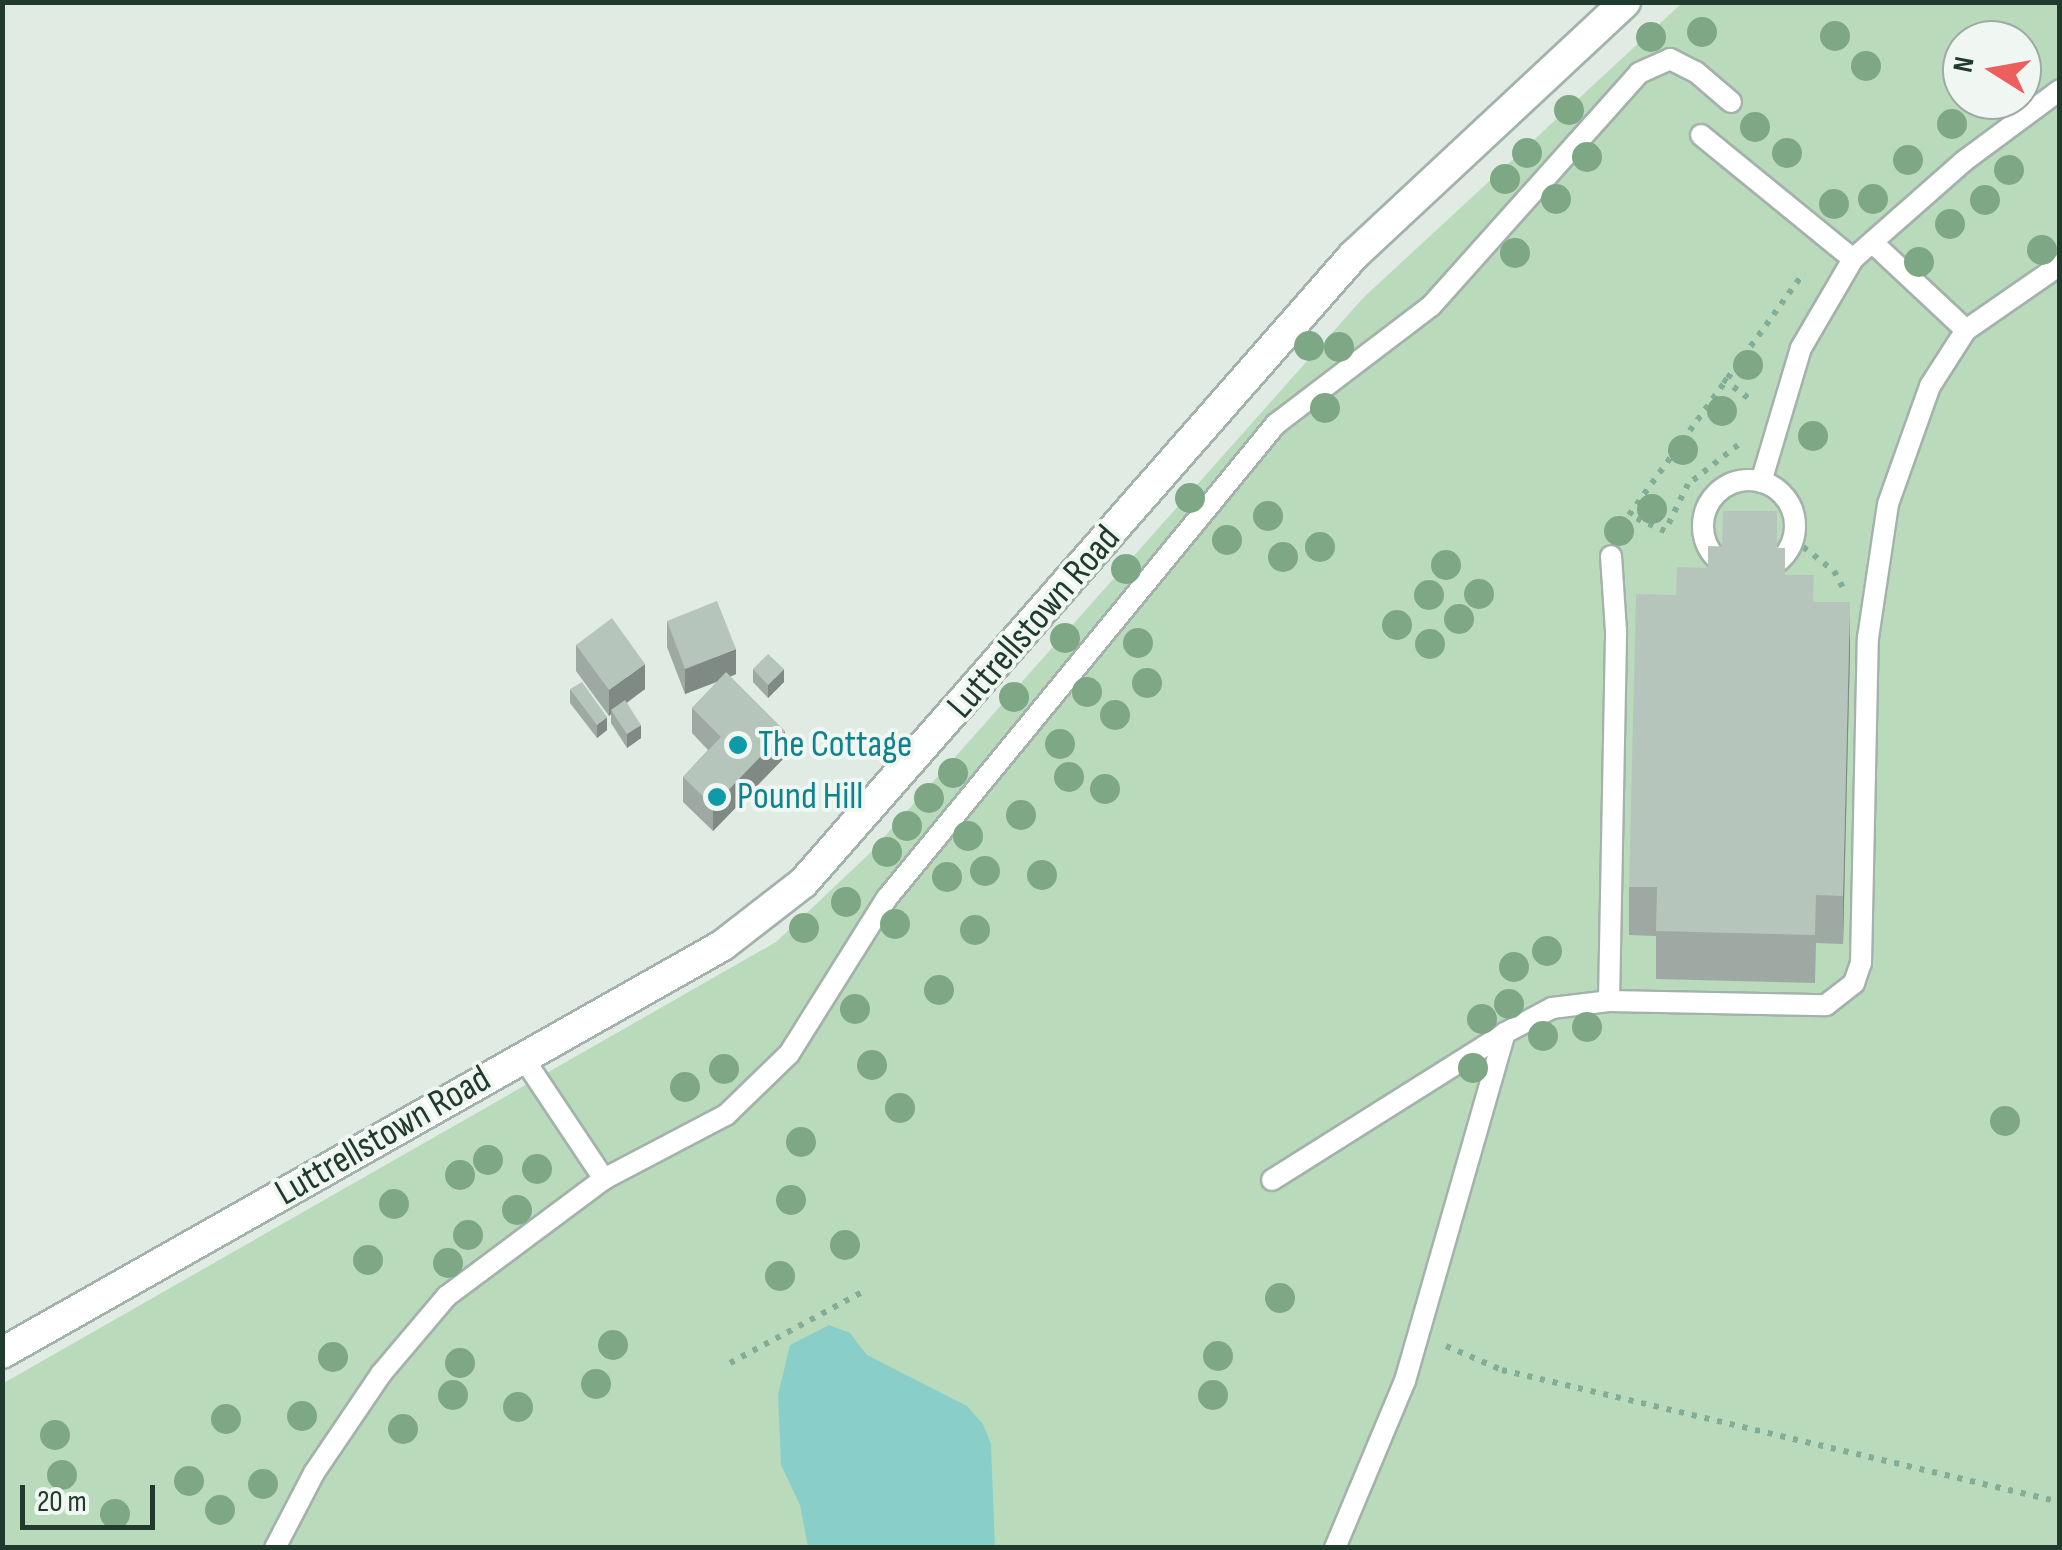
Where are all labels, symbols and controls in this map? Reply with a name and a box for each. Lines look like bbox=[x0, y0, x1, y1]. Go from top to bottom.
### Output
north arrow bbox=[1942, 20, 2042, 120]
text: N bbox=[1946, 54, 1982, 75]
street label: Luttrellstown Road bbox=[938, 516, 1130, 728]
place label: The Cottage bbox=[758, 722, 912, 768]
marker: The Cottage bbox=[727, 734, 749, 756]
place label: Pound Hill bbox=[737, 774, 863, 820]
marker: Pound Hill bbox=[706, 786, 728, 808]
street label: Luttrellstown Road bbox=[268, 1056, 498, 1216]
scale bar bbox=[25, 1465, 160, 1527]
text: 20 m bbox=[37, 1484, 87, 1520]

